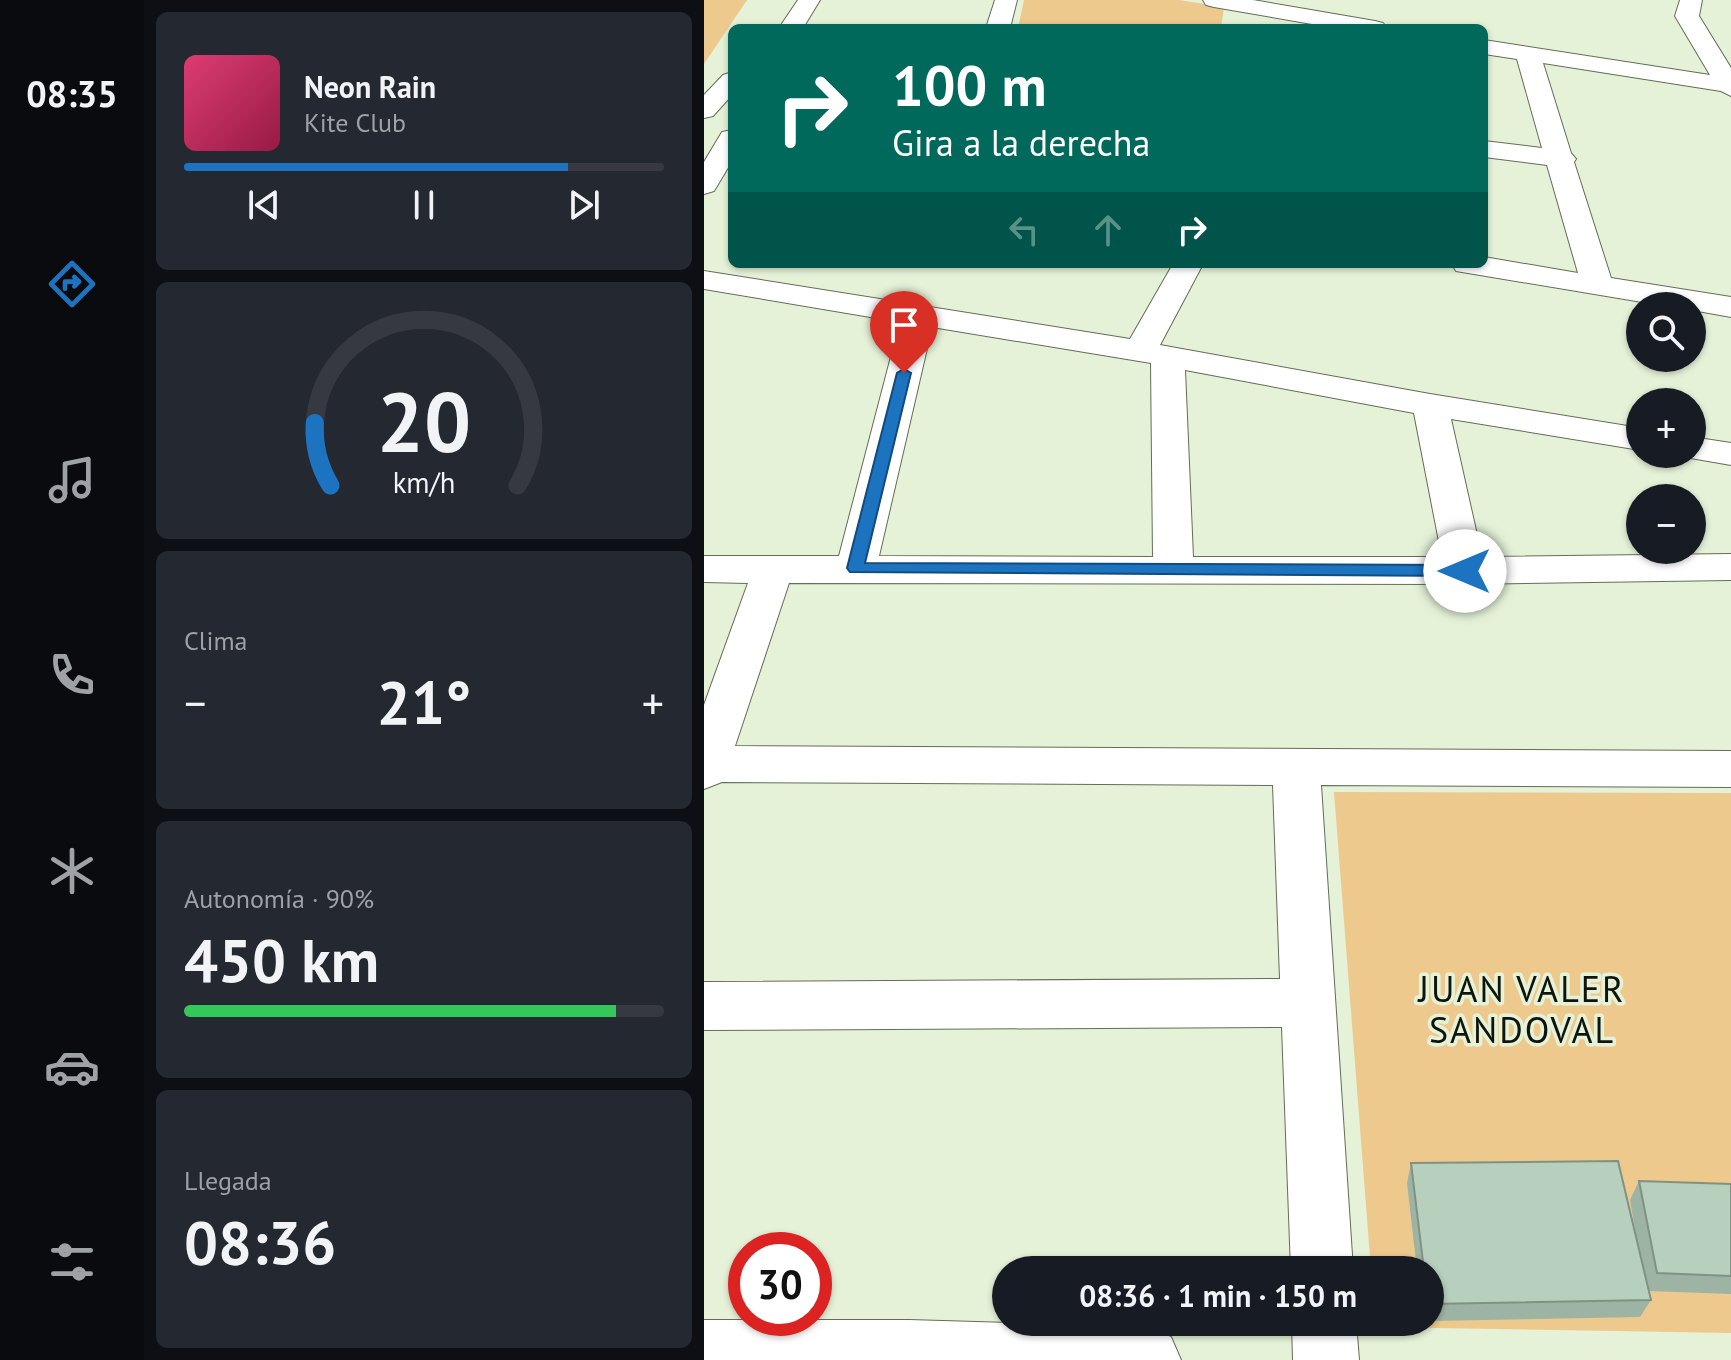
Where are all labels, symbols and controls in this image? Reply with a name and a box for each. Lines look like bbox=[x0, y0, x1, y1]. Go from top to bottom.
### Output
text: 100 m bbox=[892, 49, 1047, 121]
icon: right bbox=[760, 56, 864, 160]
text: Neon Rain bbox=[304, 67, 436, 106]
text: 08:35 bbox=[26, 70, 118, 117]
text: Kite Club bbox=[304, 106, 406, 139]
text: Gira a la derecha bbox=[892, 119, 1150, 166]
icon: previous bbox=[242, 183, 286, 227]
icon: pause bbox=[402, 183, 446, 227]
icon: next bbox=[562, 183, 606, 227]
icon: left bbox=[1002, 208, 1046, 252]
icon: ahead bbox=[1086, 208, 1130, 252]
icon: right bbox=[1170, 208, 1214, 252]
icon: directions bbox=[44, 256, 100, 312]
pin bbox=[870, 291, 938, 373]
map controls bbox=[1626, 292, 1706, 564]
button: search bbox=[1626, 292, 1706, 372]
icon: arrive bbox=[882, 303, 926, 347]
text: 20 bbox=[377, 367, 471, 475]
button: + bbox=[1626, 388, 1706, 468]
icon: music bbox=[44, 452, 100, 508]
text: km/h bbox=[393, 465, 455, 502]
button: − bbox=[1626, 484, 1706, 564]
position arrow bbox=[1423, 529, 1507, 613]
text: Clima bbox=[184, 624, 247, 657]
icon: phone bbox=[44, 647, 100, 703]
text: 21° bbox=[377, 663, 471, 741]
text: − bbox=[184, 674, 206, 731]
text: + bbox=[642, 674, 664, 731]
icon: climate bbox=[44, 843, 100, 899]
text: Autonomía · 90% bbox=[184, 882, 374, 915]
text: 450 km bbox=[184, 921, 379, 999]
district label: JUAN VALER SANDOVAL bbox=[1417, 965, 1625, 1053]
icon: car bbox=[44, 1039, 100, 1095]
text: Llegada bbox=[184, 1164, 272, 1197]
text: 08:36 bbox=[184, 1203, 336, 1281]
speed limit sign: 30 bbox=[728, 1232, 832, 1336]
icon: filters bbox=[44, 1234, 100, 1290]
text: 08:36 · 1 min · 150 m bbox=[1079, 1276, 1357, 1315]

